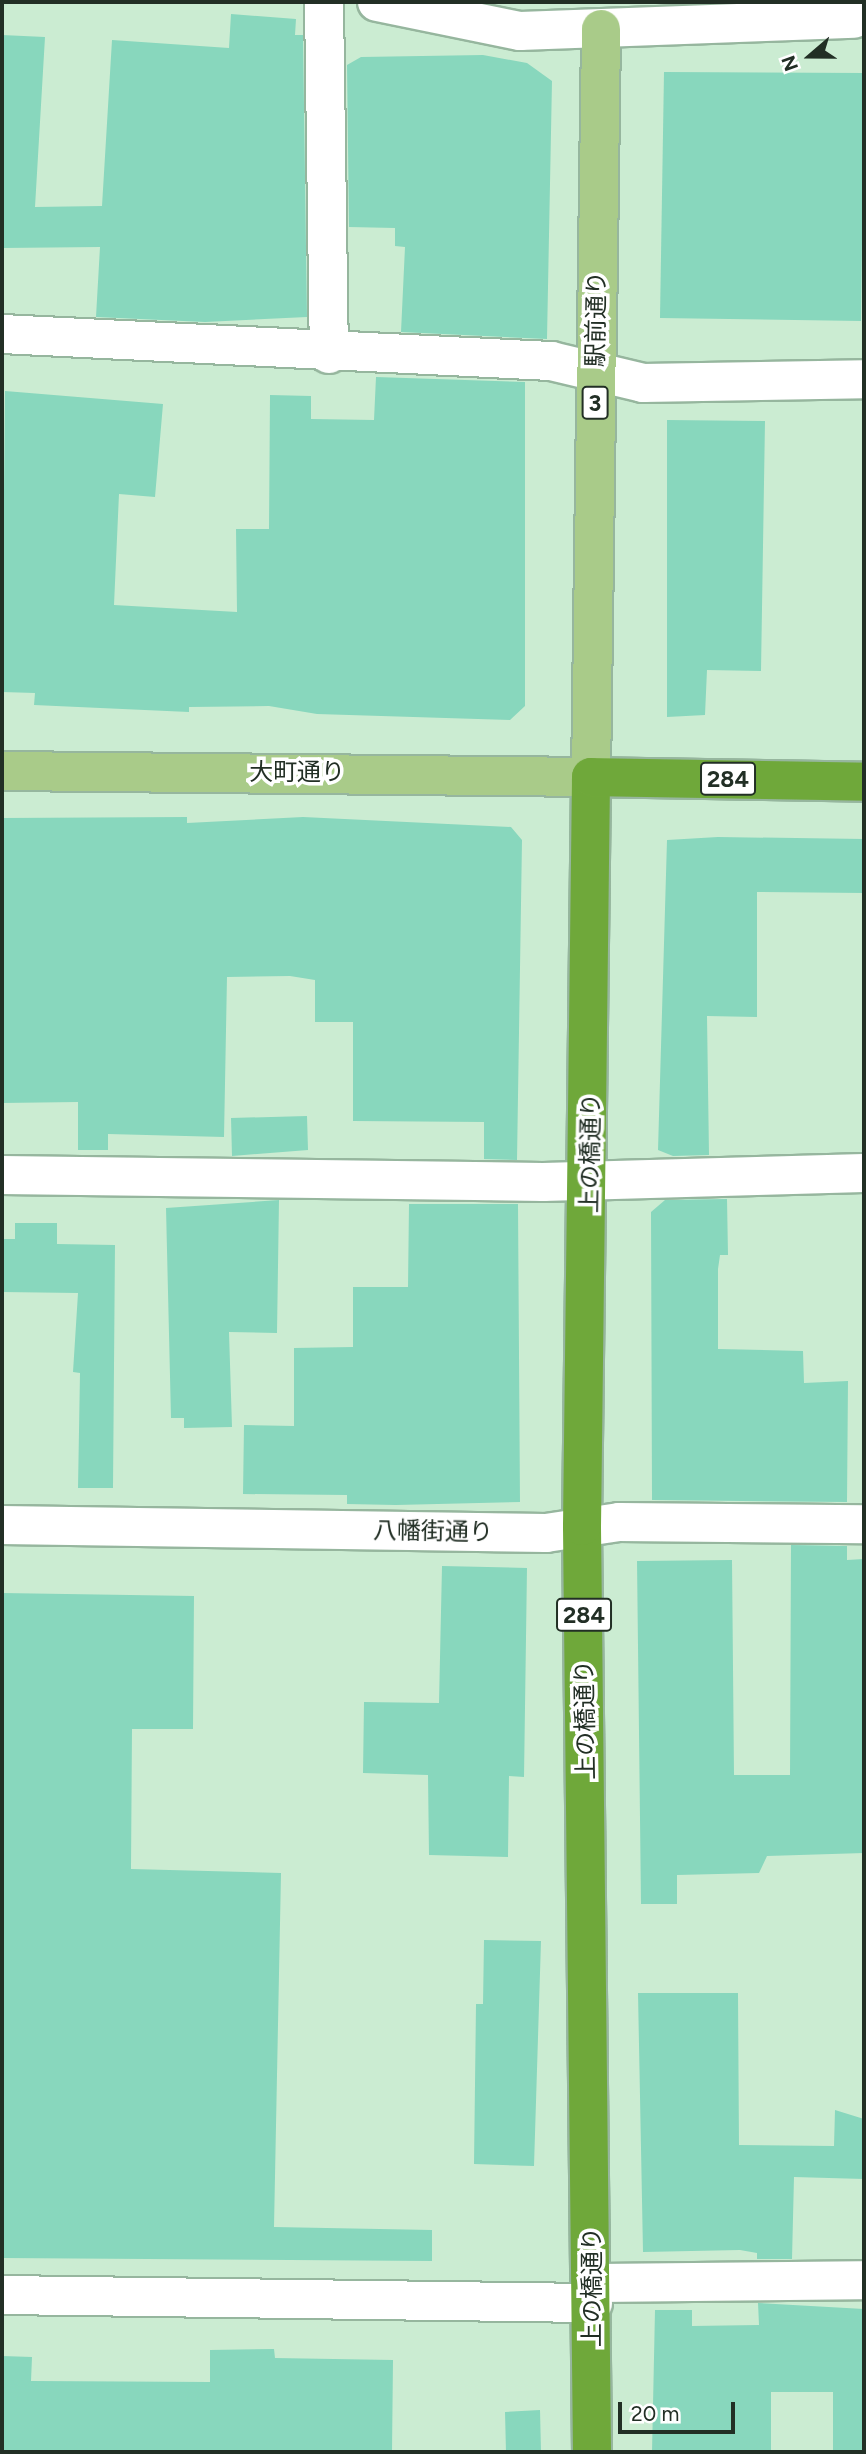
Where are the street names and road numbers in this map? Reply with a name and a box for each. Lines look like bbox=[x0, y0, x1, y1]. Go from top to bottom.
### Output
street label: 駅前通り bbox=[581, 271, 611, 367]
road number: 3 bbox=[581, 384, 609, 422]
street label: 大町通り bbox=[249, 758, 345, 786]
road number: 284 bbox=[700, 760, 756, 799]
street label: 上の橋通り bbox=[575, 1093, 605, 1213]
street label: 八幡街通り bbox=[373, 1516, 493, 1546]
road number: 284 bbox=[556, 1596, 612, 1634]
street label: 上の橋通り bbox=[570, 1660, 600, 1780]
street label: 上の橋通り bbox=[578, 2227, 606, 2347]

